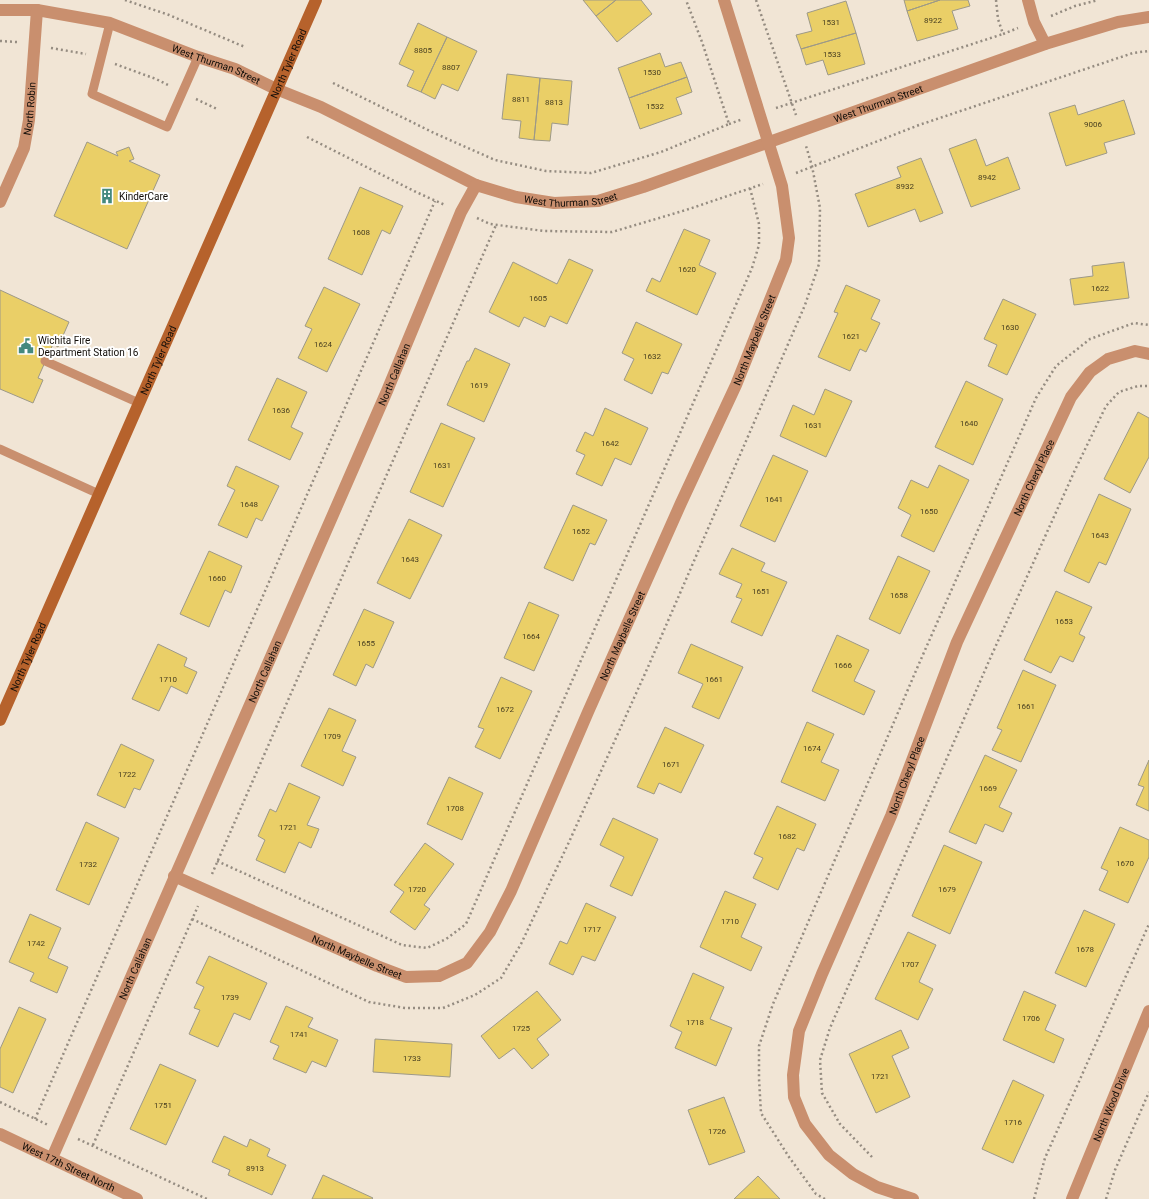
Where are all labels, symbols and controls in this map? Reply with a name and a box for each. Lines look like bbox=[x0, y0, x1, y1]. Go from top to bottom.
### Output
house number: 8922 bbox=[924, 16, 942, 25]
house number: 1531 bbox=[822, 18, 840, 27]
street label: North Tyler Road bbox=[269, 27, 309, 100]
street label: West Thurman Street bbox=[170, 42, 262, 86]
house number: 8805 bbox=[414, 46, 432, 55]
house number: 1533 bbox=[823, 50, 841, 59]
house number: 8807 bbox=[442, 63, 460, 72]
house number: 1530 bbox=[643, 68, 661, 77]
street label: North Robin bbox=[21, 82, 38, 136]
street label: West Thurman Street bbox=[832, 83, 924, 125]
house number: 8811 bbox=[512, 95, 530, 104]
house number: 8813 bbox=[545, 98, 563, 107]
house number: 1532 bbox=[646, 102, 664, 111]
house number: 9006 bbox=[1084, 120, 1102, 129]
house number: 8942 bbox=[978, 173, 996, 182]
house number: 8932 bbox=[896, 182, 914, 191]
building icon: KinderCare bbox=[98, 187, 116, 205]
street label: West Thurman Street bbox=[523, 190, 619, 209]
place label: KinderCare bbox=[119, 191, 168, 202]
house number: 1608 bbox=[352, 228, 370, 237]
house number: 1620 bbox=[678, 265, 696, 274]
house number: 1622 bbox=[1091, 284, 1109, 293]
street label: North Maybelle Street bbox=[731, 293, 778, 387]
house number: 1605 bbox=[529, 294, 547, 303]
house number: 1630 bbox=[1001, 323, 1019, 332]
street label: North Tyler Road bbox=[138, 324, 178, 397]
house number: 1621 bbox=[842, 332, 860, 341]
place label: Wichita Fire Department Station 16 bbox=[38, 335, 139, 358]
public building icon: Wichita Fire Department Station 16 bbox=[17, 337, 35, 355]
house number: 1624 bbox=[314, 340, 332, 349]
street label: North Callahan bbox=[376, 342, 412, 407]
house number: 1632 bbox=[643, 352, 661, 361]
house number: 1619 bbox=[470, 381, 488, 390]
house number: 1636 bbox=[272, 406, 290, 415]
house number: 1640 bbox=[960, 419, 978, 428]
house number: 1631 bbox=[804, 421, 822, 430]
street label: North Cheryl Place bbox=[1011, 438, 1056, 518]
house number: 1642 bbox=[601, 439, 619, 448]
house number: 1631 bbox=[433, 461, 451, 470]
house number: 1641 bbox=[765, 495, 783, 504]
house number: 1648 bbox=[240, 500, 258, 509]
house number: 1650 bbox=[920, 507, 938, 516]
house number: 1652 bbox=[572, 527, 590, 536]
house number: 1643 bbox=[1091, 531, 1109, 540]
house number: 1643 bbox=[401, 555, 419, 564]
house number: 1660 bbox=[208, 574, 226, 583]
house number: 1651 bbox=[752, 587, 770, 596]
street label: North Maybelle Street bbox=[598, 590, 647, 682]
house number: 1658 bbox=[890, 591, 908, 600]
house number: 1653 bbox=[1055, 617, 1073, 626]
street label: North Tyler Road bbox=[8, 621, 48, 693]
house number: 1664 bbox=[522, 632, 540, 641]
street label: North Callahan bbox=[247, 639, 283, 704]
house number: 1655 bbox=[357, 639, 375, 648]
house number: 1666 bbox=[834, 661, 852, 670]
house number: 1710 bbox=[159, 675, 177, 684]
house number: 1661 bbox=[705, 675, 723, 684]
house number: 1661 bbox=[1017, 702, 1035, 711]
house number: 1672 bbox=[496, 705, 514, 714]
house number: 1709 bbox=[323, 732, 341, 741]
street label: North Cheryl Place bbox=[887, 735, 927, 816]
house number: 1674 bbox=[803, 744, 821, 753]
house number: 1671 bbox=[662, 760, 680, 769]
house number: 1722 bbox=[118, 770, 136, 779]
house number: 1669 bbox=[979, 784, 997, 793]
house number: 1708 bbox=[446, 804, 464, 813]
house number: 1721 bbox=[279, 823, 297, 832]
house number: 1682 bbox=[778, 832, 796, 841]
house number: 1670 bbox=[1116, 859, 1134, 868]
house number: 1732 bbox=[79, 860, 97, 869]
house number: 1720 bbox=[408, 885, 426, 894]
house number: 1679 bbox=[938, 885, 956, 894]
house number: 1710 bbox=[721, 917, 739, 926]
house number: 1717 bbox=[583, 925, 601, 934]
street label: North Maybelle Street bbox=[310, 933, 403, 981]
street label: North Callahan bbox=[117, 936, 154, 1001]
house number: 1742 bbox=[27, 939, 45, 948]
house number: 1678 bbox=[1076, 945, 1094, 954]
house number: 1707 bbox=[901, 960, 919, 969]
house number: 1739 bbox=[221, 993, 239, 1002]
house number: 1706 bbox=[1022, 1014, 1040, 1023]
house number: 1718 bbox=[686, 1018, 704, 1027]
house number: 1725 bbox=[512, 1024, 530, 1033]
house number: 1741 bbox=[290, 1030, 308, 1039]
house number: 1733 bbox=[403, 1054, 421, 1063]
street label: North Wood Drive bbox=[1091, 1066, 1131, 1143]
house number: 1721 bbox=[871, 1072, 889, 1081]
house number: 1751 bbox=[154, 1101, 172, 1110]
house number: 1716 bbox=[1004, 1118, 1022, 1127]
house number: 1726 bbox=[708, 1127, 726, 1136]
street label: West 17th Street North bbox=[20, 1140, 117, 1194]
house number: 8913 bbox=[246, 1164, 264, 1173]

